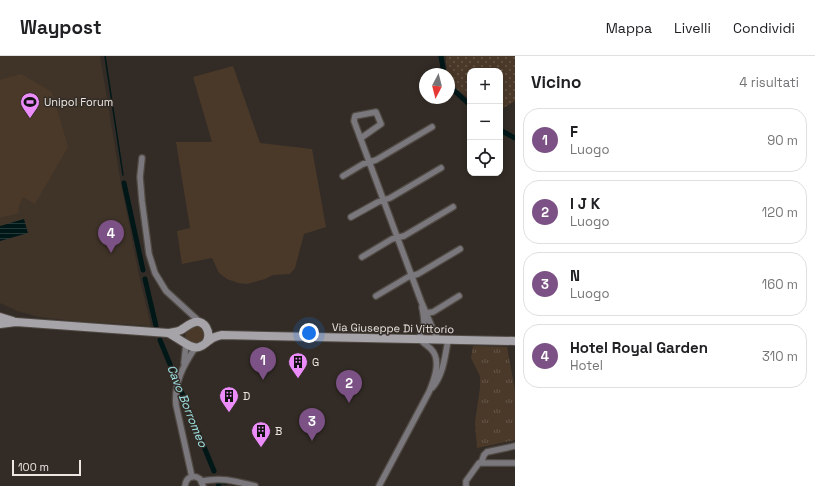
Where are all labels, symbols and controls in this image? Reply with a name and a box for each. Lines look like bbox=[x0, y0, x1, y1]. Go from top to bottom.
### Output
text: Waypost bbox=[20, 15, 102, 40]
text: Mappa bbox=[606, 19, 652, 37]
text: Livelli bbox=[674, 19, 711, 37]
text: Condividi bbox=[733, 19, 795, 37]
north arrow bbox=[419, 68, 455, 104]
map controls bbox=[467, 68, 503, 176]
button: + bbox=[467, 68, 503, 104]
text: Vicino bbox=[531, 71, 581, 93]
text: 4 risultati bbox=[739, 74, 799, 91]
sports icon: Unipol Forum bbox=[19, 91, 41, 119]
place label: Unipol Forum bbox=[44, 95, 113, 109]
button: − bbox=[467, 104, 503, 140]
text: F bbox=[570, 122, 578, 141]
text: 1 bbox=[542, 132, 548, 149]
text: 90 m bbox=[767, 132, 798, 149]
button: locate bbox=[467, 140, 503, 176]
text: Luogo bbox=[570, 141, 609, 158]
text: I J K bbox=[570, 194, 600, 213]
text: 2 bbox=[541, 204, 549, 221]
text: 120 m bbox=[762, 204, 798, 221]
text: Luogo bbox=[570, 213, 609, 230]
pin: 4 bbox=[98, 220, 124, 253]
text: N bbox=[570, 266, 580, 285]
text: 3 bbox=[541, 276, 549, 293]
text: 160 m bbox=[762, 276, 798, 293]
text: Luogo bbox=[570, 285, 609, 302]
street label: Via Giuseppe Di Vittorio bbox=[332, 320, 454, 336]
your location bbox=[299, 323, 319, 343]
text: Hotel Royal Garden bbox=[570, 338, 708, 357]
pin: 1 bbox=[250, 347, 276, 380]
text: 4 bbox=[541, 348, 549, 365]
text: 310 m bbox=[762, 348, 798, 365]
building icon: G bbox=[287, 351, 309, 379]
place label: G bbox=[312, 355, 319, 369]
text: Hotel bbox=[570, 357, 603, 374]
water label: Cavo Borromeo bbox=[163, 362, 211, 450]
pin: 2 bbox=[336, 370, 362, 403]
building icon: D bbox=[218, 385, 240, 413]
place label: D bbox=[243, 389, 250, 403]
pin: 3 bbox=[299, 408, 325, 441]
building icon: B bbox=[250, 420, 272, 448]
place label: B bbox=[275, 424, 282, 438]
scale bar bbox=[12, 458, 81, 477]
text: 100 m bbox=[18, 460, 49, 474]

